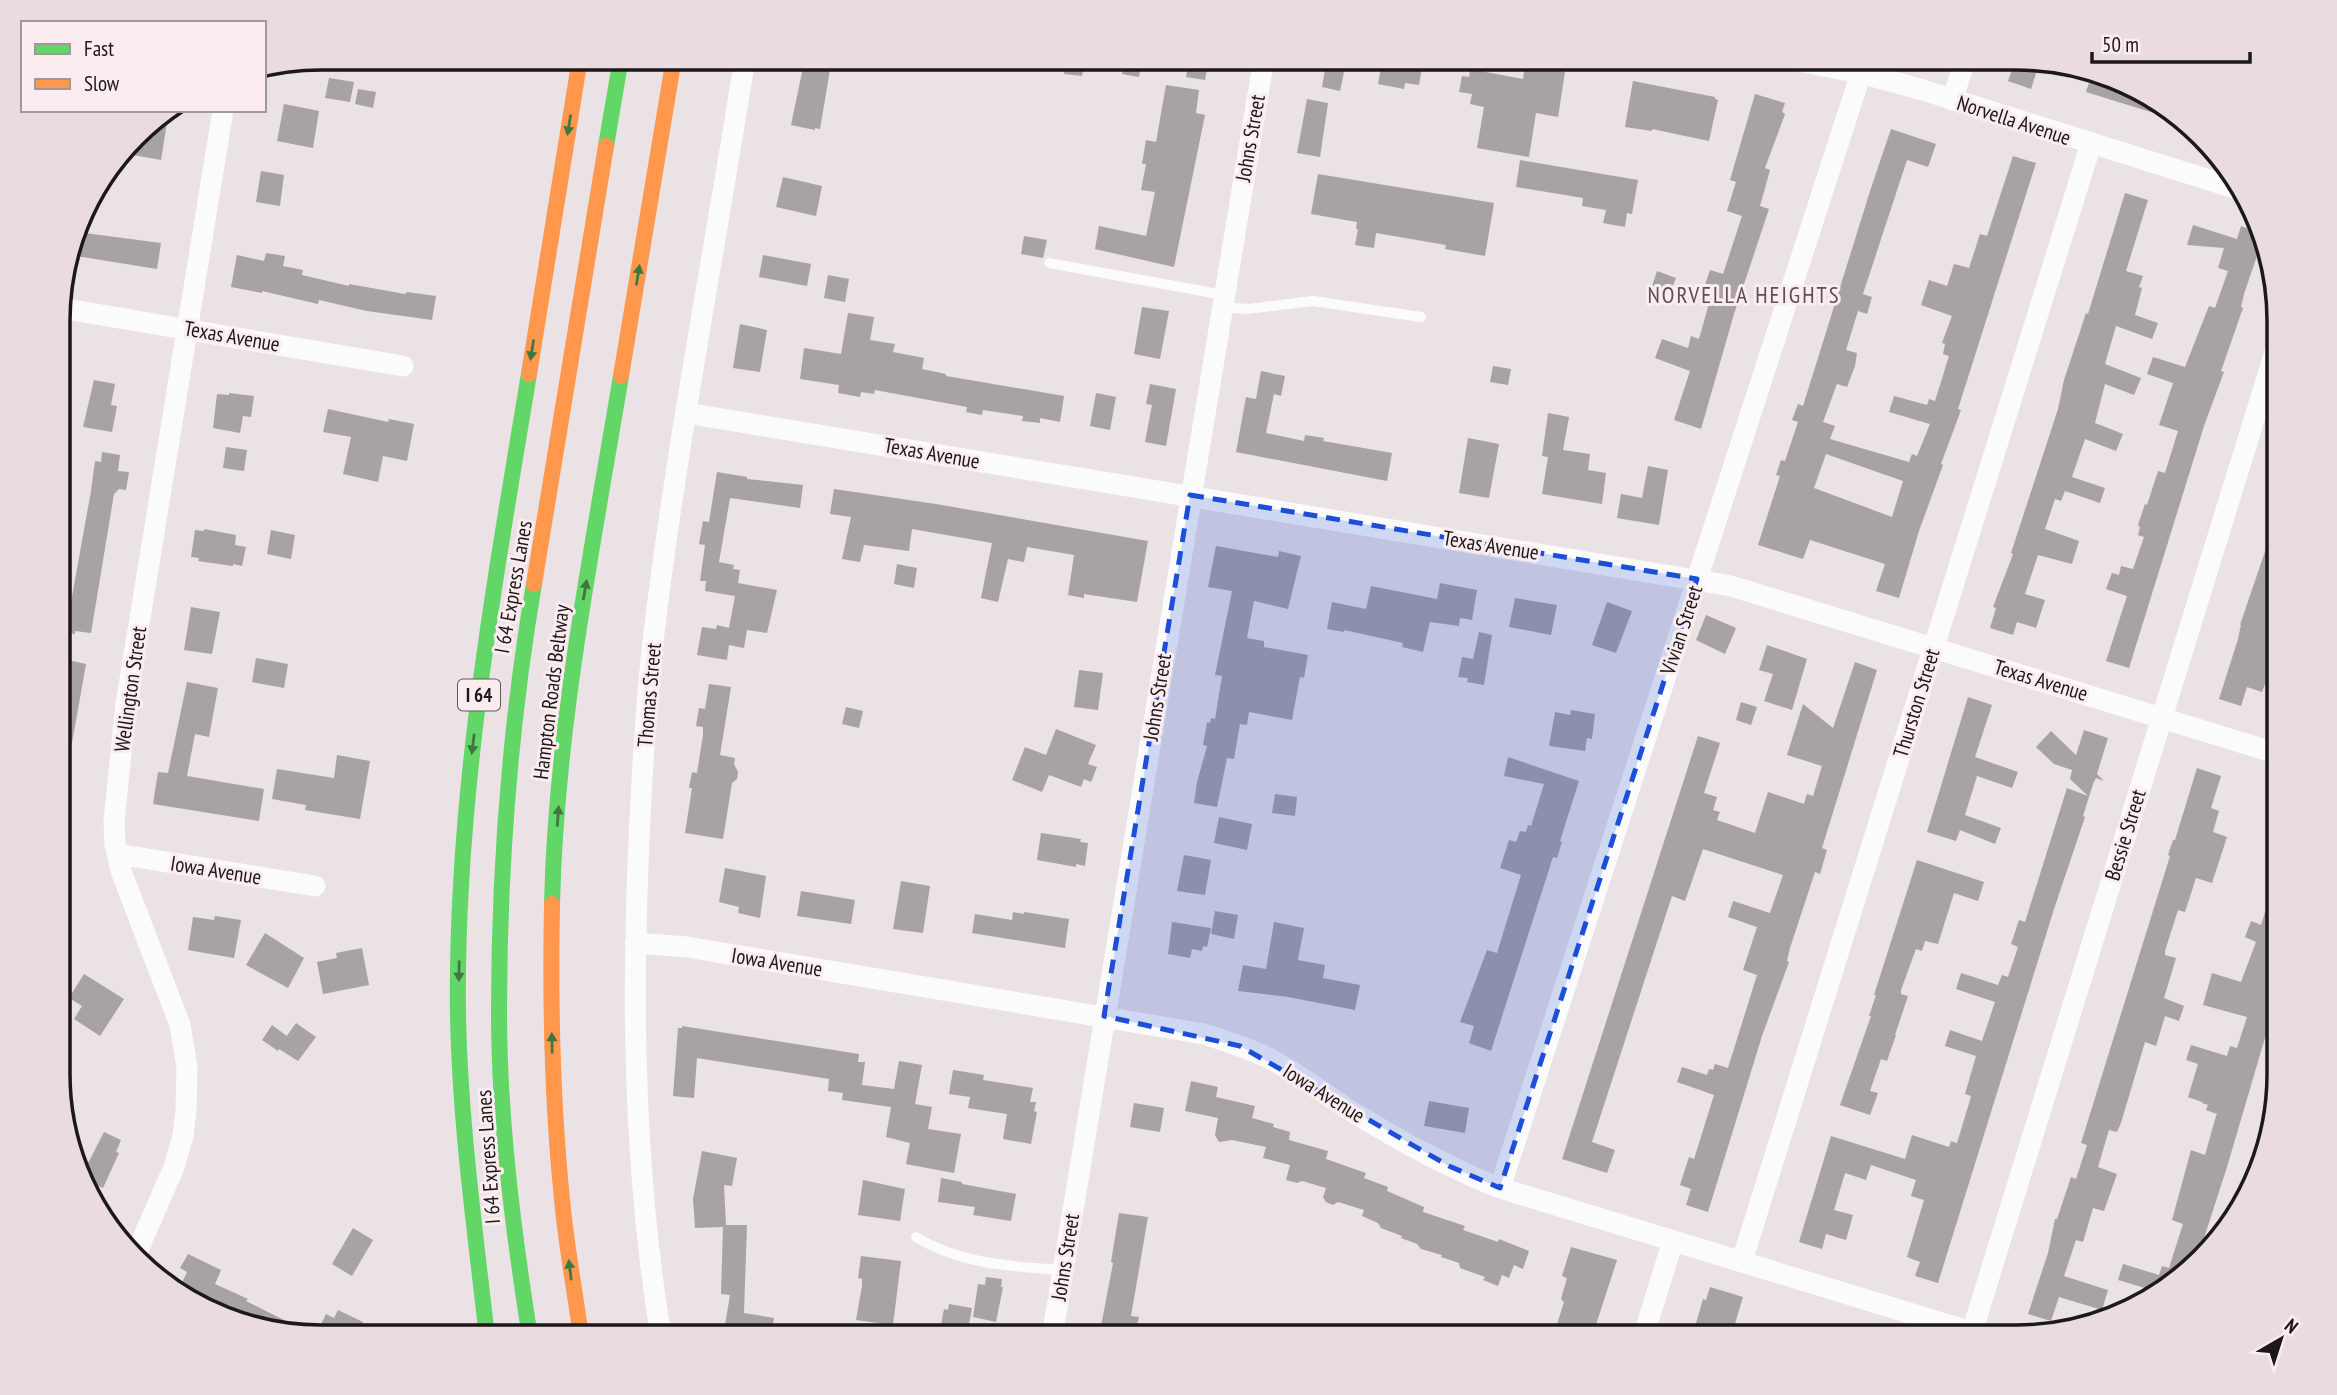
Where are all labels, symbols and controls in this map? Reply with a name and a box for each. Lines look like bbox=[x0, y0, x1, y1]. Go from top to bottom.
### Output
legend bbox=[21, 21, 266, 112]
scale bar bbox=[2092, 21, 2250, 65]
text: 50 m bbox=[2102, 31, 2139, 58]
text: Fast bbox=[84, 35, 114, 62]
text: Slow bbox=[84, 70, 120, 97]
street label: Norvella Avenue bbox=[1954, 89, 2074, 151]
street label: Johns Street bbox=[1229, 92, 1271, 184]
one-way arrow bbox=[563, 114, 574, 136]
one-way arrow bbox=[633, 264, 644, 286]
district label: NORVELLA HEIGHTS bbox=[1647, 280, 1841, 309]
street label: Texas Avenue bbox=[182, 314, 282, 358]
one-way arrow bbox=[526, 339, 537, 361]
street label: Texas Avenue bbox=[882, 431, 982, 475]
street label: I 64 Express Lanes bbox=[488, 518, 538, 656]
street label: Texas Avenue bbox=[1441, 524, 1541, 566]
one-way arrow bbox=[580, 579, 591, 601]
street label: Vivian Street bbox=[1654, 582, 1708, 679]
street label: Hampton Roads Beltway bbox=[527, 603, 575, 781]
street label: Wellington Street bbox=[108, 624, 152, 754]
street label: Thomas Street bbox=[631, 641, 667, 748]
street label: Thurston Street bbox=[1887, 645, 1945, 761]
street label: Johns Street bbox=[1137, 651, 1177, 743]
street label: Texas Avenue bbox=[1991, 653, 2091, 707]
road number: I 64 bbox=[458, 680, 500, 710]
one-way arrow bbox=[468, 733, 479, 755]
street label: Bessie Street bbox=[2098, 786, 2152, 884]
one-way arrow bbox=[553, 805, 564, 827]
street label: Iowa Avenue bbox=[169, 850, 263, 890]
street label: Iowa Avenue bbox=[730, 942, 824, 982]
one-way arrow bbox=[453, 960, 464, 982]
one-way arrow bbox=[547, 1032, 558, 1054]
street label: Iowa Avenue bbox=[1278, 1057, 1370, 1129]
street label: I 64 Express Lanes bbox=[470, 1089, 506, 1225]
street label: Johns Street bbox=[1045, 1211, 1085, 1303]
one-way arrow bbox=[565, 1259, 576, 1281]
north arrow bbox=[2246, 1304, 2316, 1374]
text: N bbox=[2280, 1313, 2303, 1338]

